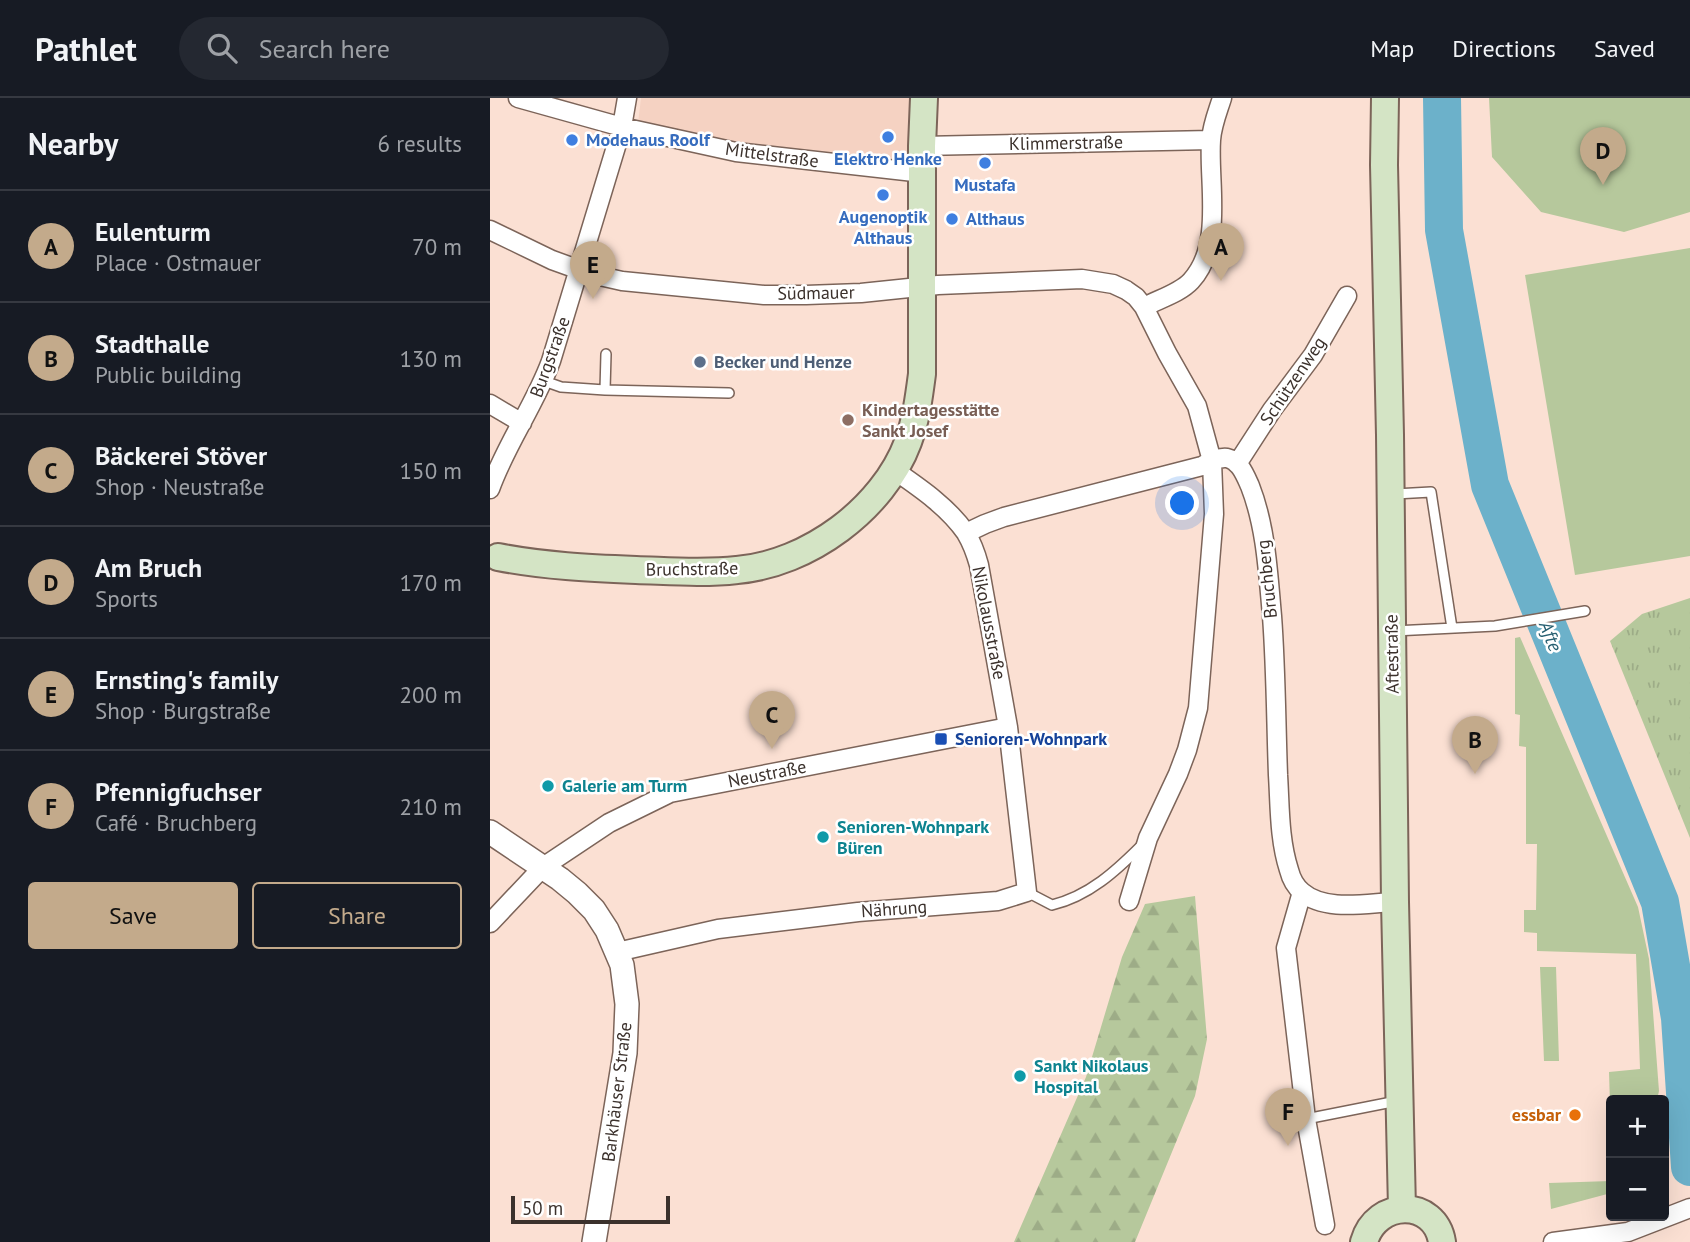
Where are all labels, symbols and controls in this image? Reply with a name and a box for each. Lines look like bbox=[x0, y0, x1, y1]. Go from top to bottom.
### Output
search box bbox=[179, 17, 669, 80]
text: Pathlet bbox=[35, 27, 137, 70]
icon: search bbox=[203, 29, 241, 67]
text: Search here bbox=[259, 32, 390, 65]
text: Map bbox=[1370, 33, 1414, 64]
text: Directions bbox=[1452, 33, 1556, 64]
text: Saved bbox=[1594, 33, 1655, 64]
text: Nearby bbox=[28, 124, 118, 163]
pin: D bbox=[1580, 127, 1626, 185]
place label: Modehaus Roolf bbox=[586, 128, 711, 151]
text: 6 results bbox=[378, 129, 462, 158]
marker: Elektro Henke bbox=[880, 129, 896, 145]
street label: Klimmerstraße bbox=[1009, 130, 1123, 155]
marker: Modehaus Roolf bbox=[564, 132, 580, 148]
street label: Mittelstraße bbox=[724, 137, 820, 172]
place label: Elektro Henke bbox=[834, 147, 942, 170]
marker: Mustafa bbox=[977, 155, 993, 171]
place label: Mustafa bbox=[954, 173, 1016, 196]
marker: Augenoptik Althaus bbox=[875, 187, 891, 203]
place label: Augenoptik Althaus bbox=[839, 205, 927, 249]
place label: Althaus bbox=[966, 207, 1025, 230]
marker: Althaus bbox=[944, 211, 960, 227]
text: Eulenturm bbox=[95, 215, 211, 248]
pin: A bbox=[1198, 223, 1244, 281]
text: A bbox=[44, 232, 58, 261]
text: 70 m bbox=[412, 232, 462, 261]
pin: E bbox=[570, 241, 616, 299]
text: Place · Ostmauer bbox=[95, 248, 261, 277]
street label: Südmauer bbox=[777, 280, 855, 305]
street label: Burgstraße bbox=[524, 313, 575, 400]
text: Stadthalle bbox=[95, 327, 209, 360]
street label: Schützenweg bbox=[1255, 332, 1331, 429]
text: B bbox=[44, 344, 58, 373]
text: 130 m bbox=[400, 344, 462, 373]
place label: Becker und Henze bbox=[714, 350, 852, 373]
marker: Becker und Henze bbox=[692, 354, 708, 370]
text: Public building bbox=[95, 360, 242, 389]
place label: Kindertagesstätte Sankt Josef bbox=[862, 398, 999, 442]
marker: Kindertagesstätte Sankt Josef bbox=[840, 412, 856, 428]
text: Bäckerei Stöver bbox=[95, 439, 267, 472]
text: C bbox=[45, 456, 57, 485]
text: 150 m bbox=[400, 456, 462, 485]
text: Shop · Neustraße bbox=[95, 472, 265, 501]
your location bbox=[1165, 486, 1199, 520]
street label: Bruchberg bbox=[1251, 539, 1282, 620]
text: Am Bruch bbox=[95, 551, 202, 584]
street label: Bruchstraße bbox=[645, 556, 739, 581]
street label: Nikolausstraße bbox=[967, 564, 1012, 682]
text: D bbox=[44, 568, 58, 597]
text: 170 m bbox=[400, 568, 462, 597]
text: Sports bbox=[95, 584, 158, 613]
street label: Aftestraße bbox=[1379, 614, 1404, 694]
water label: Afte bbox=[1534, 616, 1568, 655]
text: Ernsting's family bbox=[95, 663, 279, 696]
text: E bbox=[45, 680, 57, 709]
text: 200 m bbox=[400, 680, 462, 709]
pin: C bbox=[749, 691, 795, 749]
text: Shop · Burgstraße bbox=[95, 696, 271, 725]
pin: B bbox=[1452, 716, 1498, 774]
place label: Senioren-Wohnpark bbox=[955, 727, 1107, 750]
marker: Senioren-Wohnpark bbox=[933, 731, 949, 747]
street label: Neustraße bbox=[726, 755, 808, 792]
place label: Galerie am Turm bbox=[562, 774, 687, 797]
text: Pfennigfuchser bbox=[95, 775, 262, 808]
marker: Galerie am Turm bbox=[540, 778, 556, 794]
text: F bbox=[45, 792, 57, 821]
text: 210 m bbox=[400, 792, 462, 821]
text: Café · Bruchberg bbox=[95, 808, 257, 837]
place label: Senioren-Wohnpark Büren bbox=[837, 815, 989, 859]
marker: Senioren-Wohnpark Büren bbox=[815, 829, 831, 845]
button: Save bbox=[28, 882, 238, 949]
button: Share bbox=[252, 882, 462, 949]
street label: Nährung bbox=[860, 895, 928, 922]
street label: Barkhäuser Straße bbox=[597, 1021, 636, 1163]
place label: Sankt Nikolaus Hospital bbox=[1034, 1054, 1149, 1098]
marker: Sankt Nikolaus Hospital bbox=[1012, 1068, 1028, 1084]
pin: F bbox=[1265, 1088, 1311, 1146]
map controls bbox=[1606, 1095, 1669, 1221]
button: + bbox=[1606, 1095, 1669, 1158]
place label: essbar bbox=[1512, 1103, 1562, 1126]
marker: essbar bbox=[1567, 1107, 1583, 1123]
button: − bbox=[1606, 1158, 1669, 1221]
scale bar bbox=[511, 1193, 670, 1225]
text: 50 m bbox=[522, 1196, 563, 1220]

